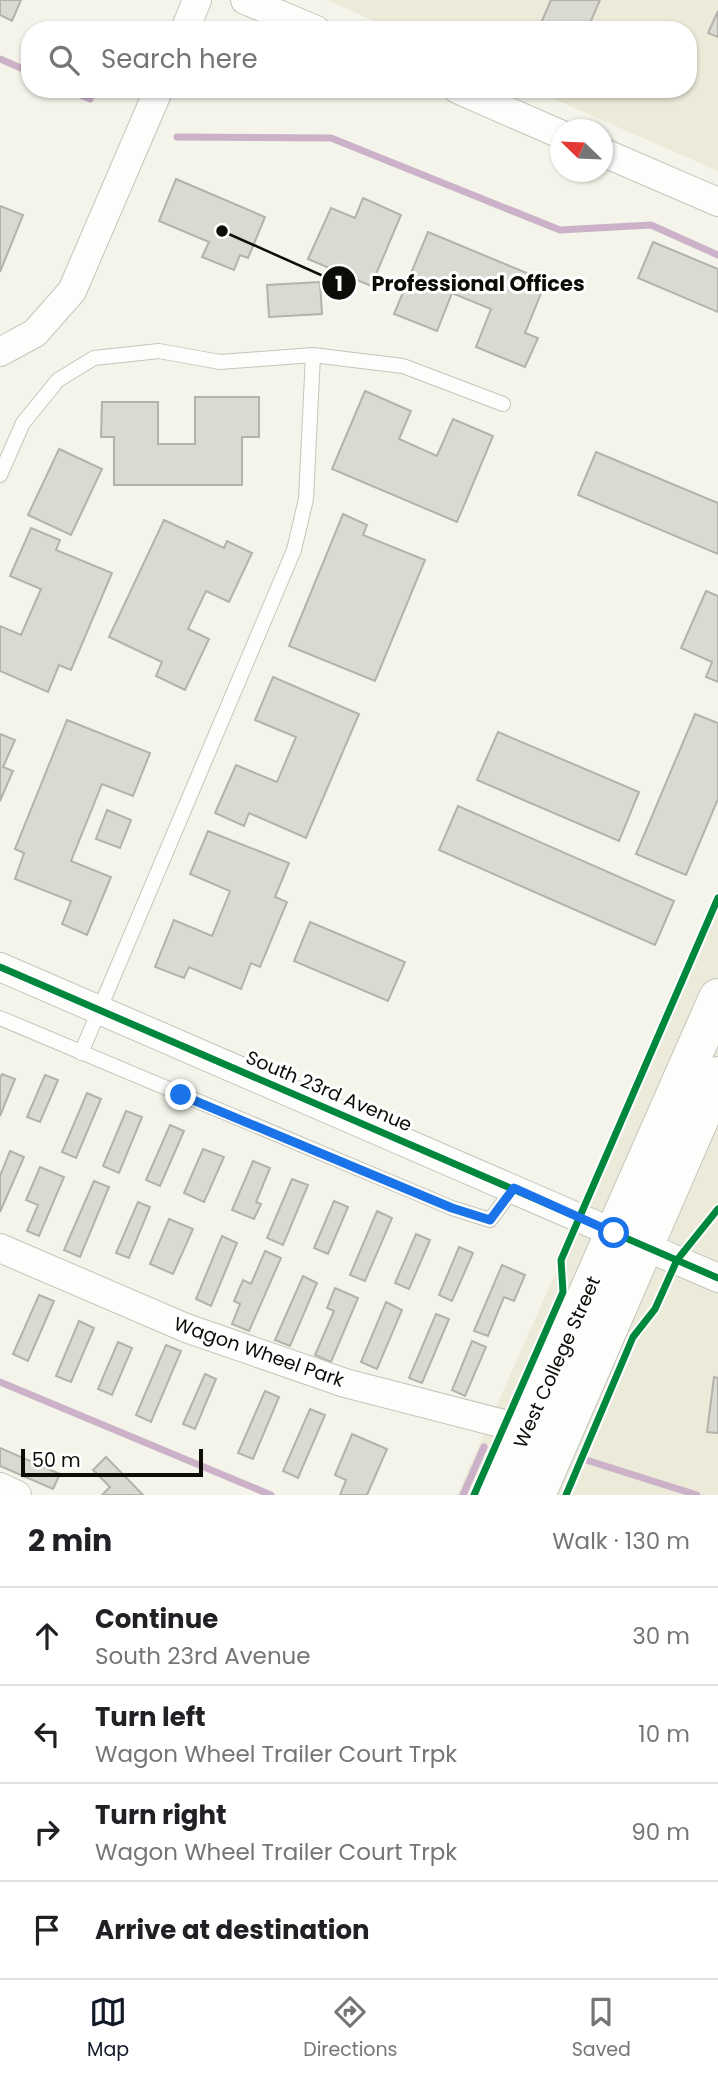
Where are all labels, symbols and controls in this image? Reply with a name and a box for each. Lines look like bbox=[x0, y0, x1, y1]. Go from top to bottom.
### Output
search box bbox=[21, 21, 697, 98]
icon: search bbox=[45, 41, 83, 79]
text: Search here bbox=[101, 41, 258, 77]
north arrow bbox=[550, 119, 613, 182]
callout: Professional Offices bbox=[322, 262, 598, 304]
text: 1 bbox=[335, 269, 343, 298]
text: Professional Offices bbox=[371, 269, 585, 298]
street label: South 23rd Avenue bbox=[242, 1044, 416, 1138]
route end bbox=[165, 1079, 196, 1110]
route start bbox=[598, 1217, 629, 1248]
street label: West College Street bbox=[507, 1272, 607, 1452]
street label: Wagon Wheel Park bbox=[170, 1310, 348, 1394]
scale bar bbox=[21, 1446, 203, 1478]
text: 50 m bbox=[32, 1447, 81, 1474]
text: 2 min bbox=[28, 1519, 112, 1562]
text: Walk · 130 m bbox=[552, 1525, 690, 1557]
text: Continue bbox=[95, 1601, 218, 1637]
icon: ahead bbox=[28, 1617, 66, 1655]
text: 30 m bbox=[632, 1620, 690, 1652]
text: South 23rd Avenue bbox=[95, 1640, 311, 1672]
text: Turn left bbox=[95, 1699, 206, 1735]
icon: left bbox=[28, 1715, 66, 1753]
text: 10 m bbox=[638, 1718, 690, 1750]
text: Wagon Wheel Trailer Court Trpk bbox=[95, 1738, 457, 1770]
text: Turn right bbox=[95, 1797, 227, 1833]
icon: right bbox=[28, 1813, 66, 1851]
text: 90 m bbox=[631, 1816, 690, 1848]
text: Wagon Wheel Trailer Court Trpk bbox=[95, 1836, 457, 1868]
icon: arrive bbox=[28, 1911, 66, 1949]
text: Arrive at destination bbox=[95, 1912, 370, 1948]
tab: Map bbox=[87, 1993, 129, 2064]
tab: Directions bbox=[303, 1993, 398, 2064]
tab: Saved bbox=[572, 1993, 631, 2064]

